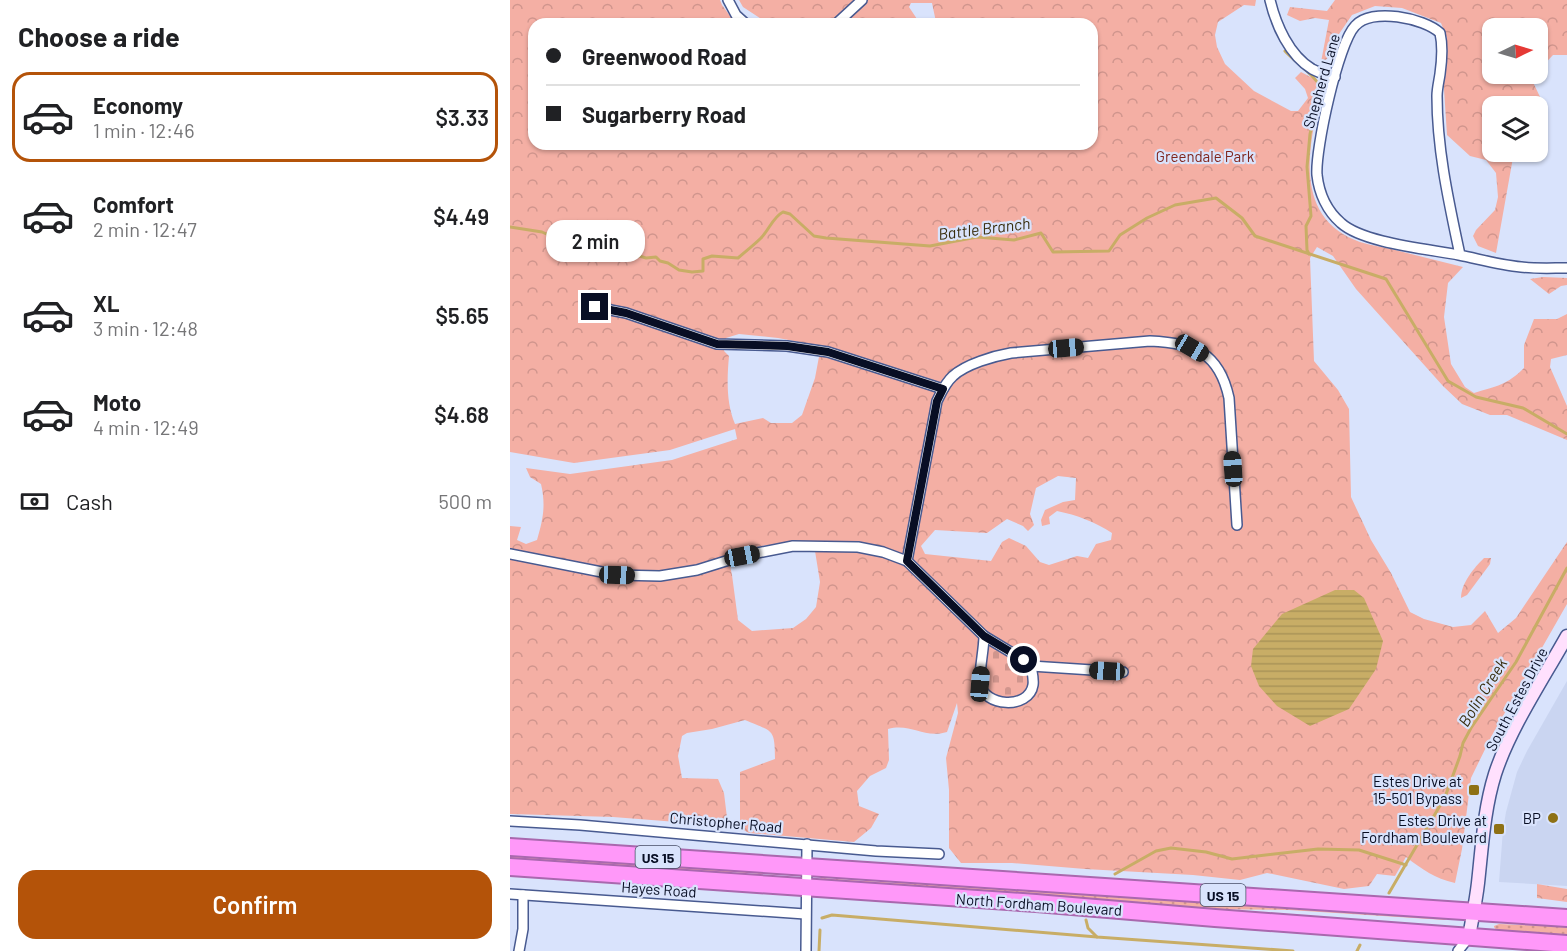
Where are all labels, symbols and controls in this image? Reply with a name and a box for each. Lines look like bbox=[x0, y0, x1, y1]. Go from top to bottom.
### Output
north arrow bbox=[1482, 18, 1548, 84]
map controls bbox=[1482, 18, 1548, 162]
text: Choose a ride bbox=[18, 20, 180, 52]
street label: Shepherd Lane bbox=[1299, 32, 1343, 130]
text: Greenwood Road bbox=[582, 43, 747, 69]
icon: car bbox=[21, 90, 75, 144]
text: Economy bbox=[93, 92, 183, 118]
button: layers bbox=[1482, 96, 1548, 162]
text: Sugarberry Road bbox=[582, 101, 746, 127]
text: $3.33 bbox=[435, 104, 489, 130]
text: 1 min · 12:46 bbox=[93, 118, 194, 142]
park label: Greendale Park bbox=[1156, 147, 1255, 165]
icon: car bbox=[21, 189, 75, 243]
text: Comfort bbox=[93, 191, 174, 217]
text: $4.49 bbox=[433, 203, 489, 229]
water label: Battle Branch bbox=[937, 213, 1031, 243]
text: 2 min · 12:47 bbox=[93, 217, 197, 241]
callout: 2 min bbox=[546, 220, 644, 262]
text: 2 min bbox=[572, 229, 619, 253]
icon: car bbox=[21, 288, 75, 342]
text: XL bbox=[93, 290, 119, 316]
route end bbox=[581, 293, 608, 320]
text: $5.65 bbox=[436, 302, 489, 328]
text: 3 min · 12:48 bbox=[93, 316, 198, 340]
car bbox=[1172, 331, 1212, 365]
car bbox=[1047, 337, 1085, 359]
icon: car bbox=[21, 387, 75, 441]
text: Moto bbox=[93, 389, 141, 415]
text: $4.68 bbox=[434, 401, 489, 427]
text: 4 min · 12:49 bbox=[93, 415, 199, 439]
car bbox=[1223, 450, 1243, 488]
icon: cash bbox=[18, 485, 51, 518]
text: Cash bbox=[66, 488, 113, 514]
text: 500 m bbox=[439, 489, 492, 513]
car bbox=[723, 544, 761, 568]
car bbox=[599, 565, 635, 585]
street label: South Estes Drive bbox=[1481, 644, 1551, 754]
route start bbox=[1010, 646, 1037, 673]
water label: Bolin Creek bbox=[1454, 654, 1510, 729]
car bbox=[1089, 661, 1125, 681]
car bbox=[969, 665, 991, 703]
place label: Estes Drive at 15-501 Bypass bbox=[1373, 772, 1462, 807]
marker: Estes Drive at 15-501 Bypass bbox=[1467, 783, 1481, 797]
street label: Christopher Road bbox=[669, 808, 783, 836]
place label: BP bbox=[1523, 809, 1541, 827]
place label: Estes Drive at Fordham Boulevard bbox=[1361, 811, 1487, 846]
marker: BP bbox=[1546, 811, 1560, 825]
marker: Estes Drive at Fordham Boulevard bbox=[1492, 822, 1506, 836]
road number: US 15 bbox=[636, 846, 680, 868]
button: Confirm bbox=[18, 870, 492, 939]
street label: Hayes Road bbox=[621, 877, 697, 901]
road number: US 15 bbox=[1200, 884, 1246, 906]
street label: North Fordham Boulevard bbox=[955, 889, 1123, 919]

